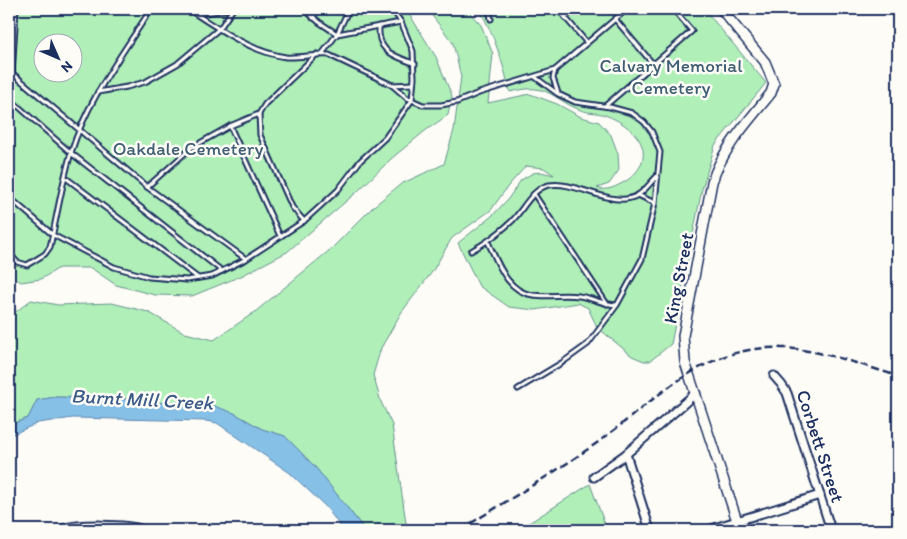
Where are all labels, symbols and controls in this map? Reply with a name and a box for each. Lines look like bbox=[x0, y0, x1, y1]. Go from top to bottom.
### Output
north arrow bbox=[32, 32, 82, 82]
park label: Calvary Memorial Cemetery bbox=[599, 54, 743, 99]
text: N bbox=[57, 57, 76, 76]
park label: Oakdale Cemetery bbox=[113, 137, 263, 160]
street label: King Street bbox=[658, 231, 699, 326]
water label: Burnt Mill Creek bbox=[70, 383, 215, 415]
street label: Corbett Street bbox=[792, 387, 850, 505]

